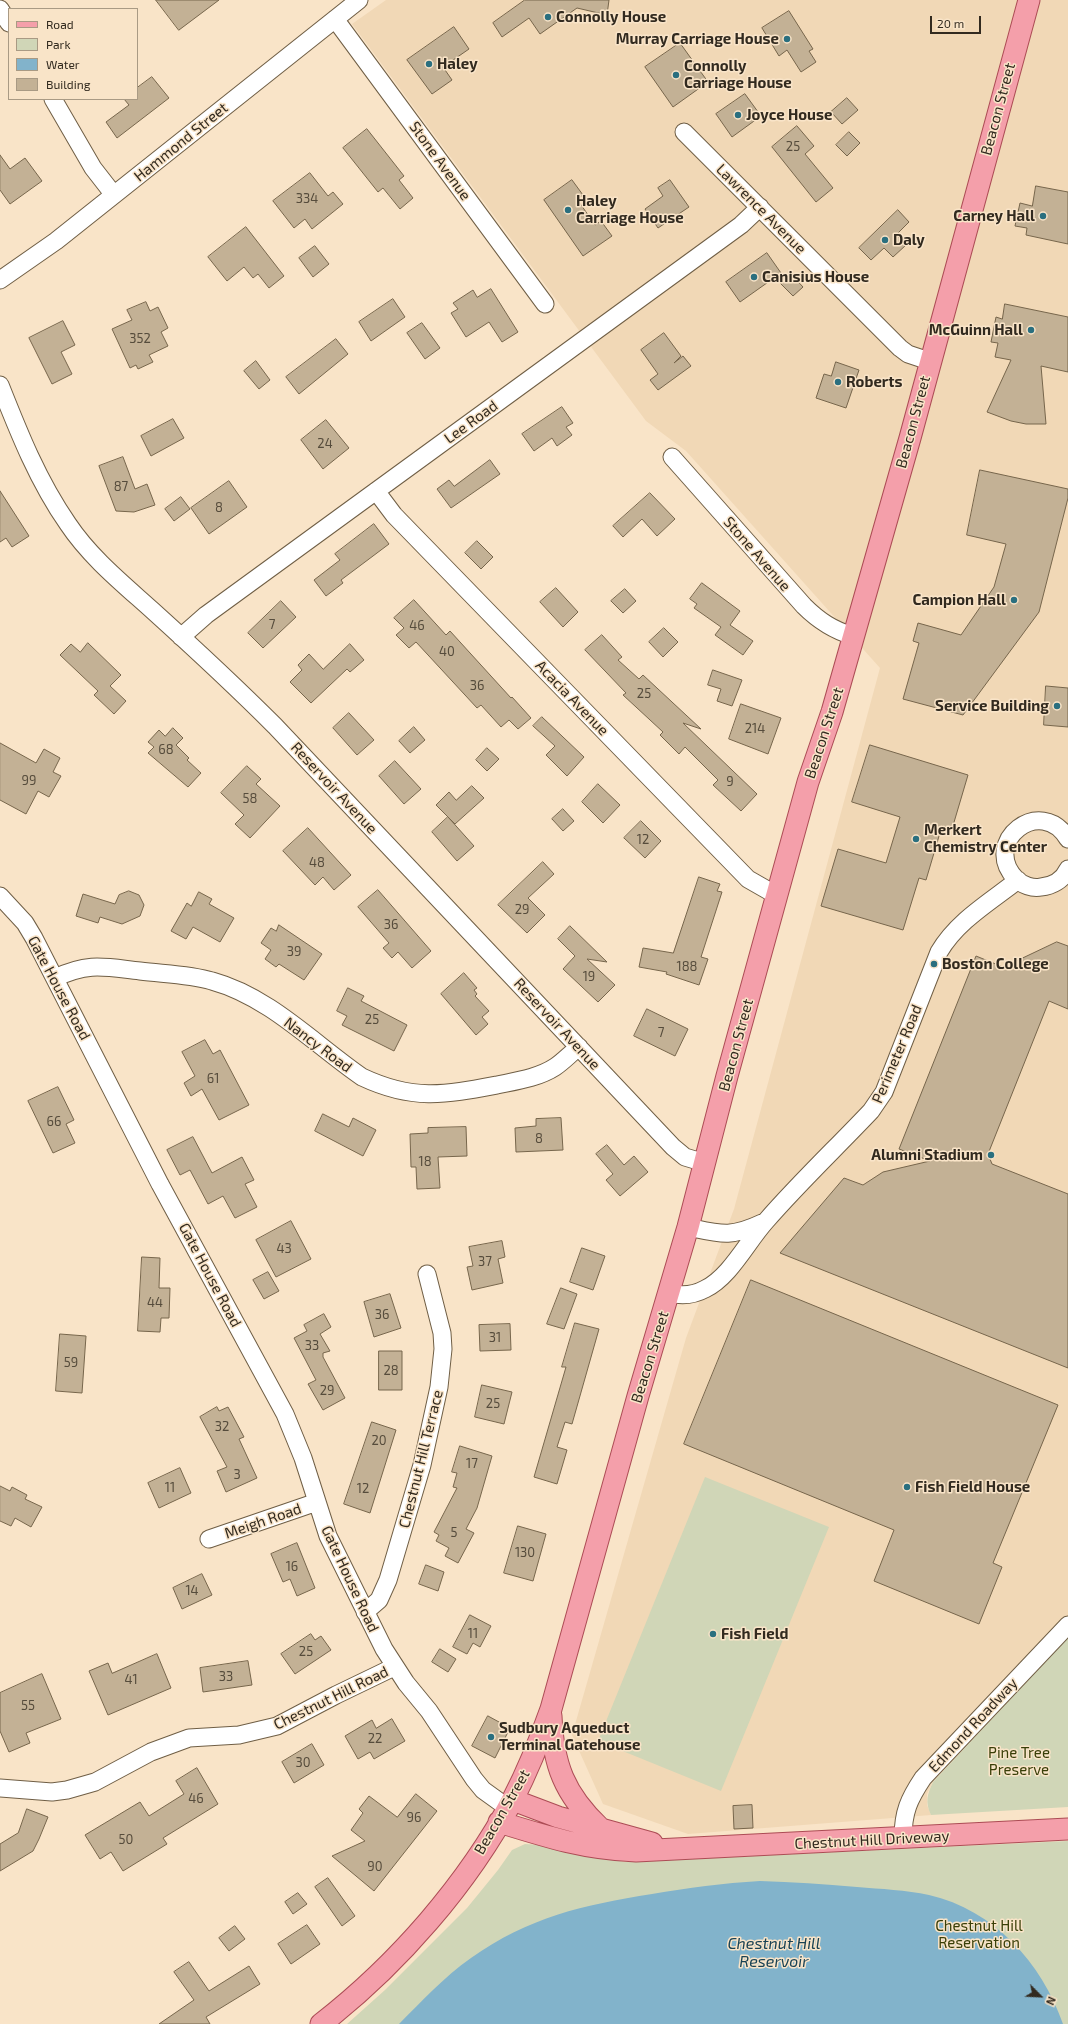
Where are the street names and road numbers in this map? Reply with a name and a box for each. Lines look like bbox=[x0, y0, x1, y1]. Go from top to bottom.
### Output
street label: Beacon Street bbox=[977, 61, 1019, 157]
street label: Hammond Street bbox=[130, 99, 232, 185]
street label: Stone Avenue bbox=[405, 118, 475, 204]
street label: Lawrence Avenue bbox=[712, 160, 810, 258]
street label: Beacon Street bbox=[892, 374, 934, 470]
street label: Lee Road bbox=[441, 397, 501, 447]
street label: Stone Avenue bbox=[720, 513, 794, 595]
street label: Acacia Avenue bbox=[532, 657, 612, 739]
street label: Beacon Street bbox=[801, 685, 847, 781]
street label: Reservoir Avenue bbox=[287, 738, 381, 838]
street label: Gate House Road bbox=[24, 933, 94, 1043]
street label: Reservoir Avenue bbox=[510, 974, 604, 1074]
street label: Beacon Street bbox=[715, 997, 757, 1093]
street label: Perimeter Road bbox=[868, 1002, 926, 1106]
street label: Nancy Road bbox=[280, 1014, 356, 1076]
street label: Gate House Road bbox=[175, 1220, 245, 1330]
street label: Beacon Street bbox=[627, 1309, 673, 1405]
street label: Chestnut Hill Terrace bbox=[395, 1388, 447, 1530]
street label: Meigh Road bbox=[222, 1499, 304, 1543]
street label: Gate House Road bbox=[317, 1523, 383, 1635]
street label: Chestnut Hill Road bbox=[271, 1662, 391, 1734]
street label: Edmond Roadway bbox=[925, 1674, 1021, 1776]
street label: Beacon Street bbox=[470, 1766, 534, 1858]
street label: Chestnut Hill Driveway bbox=[794, 1827, 950, 1853]

